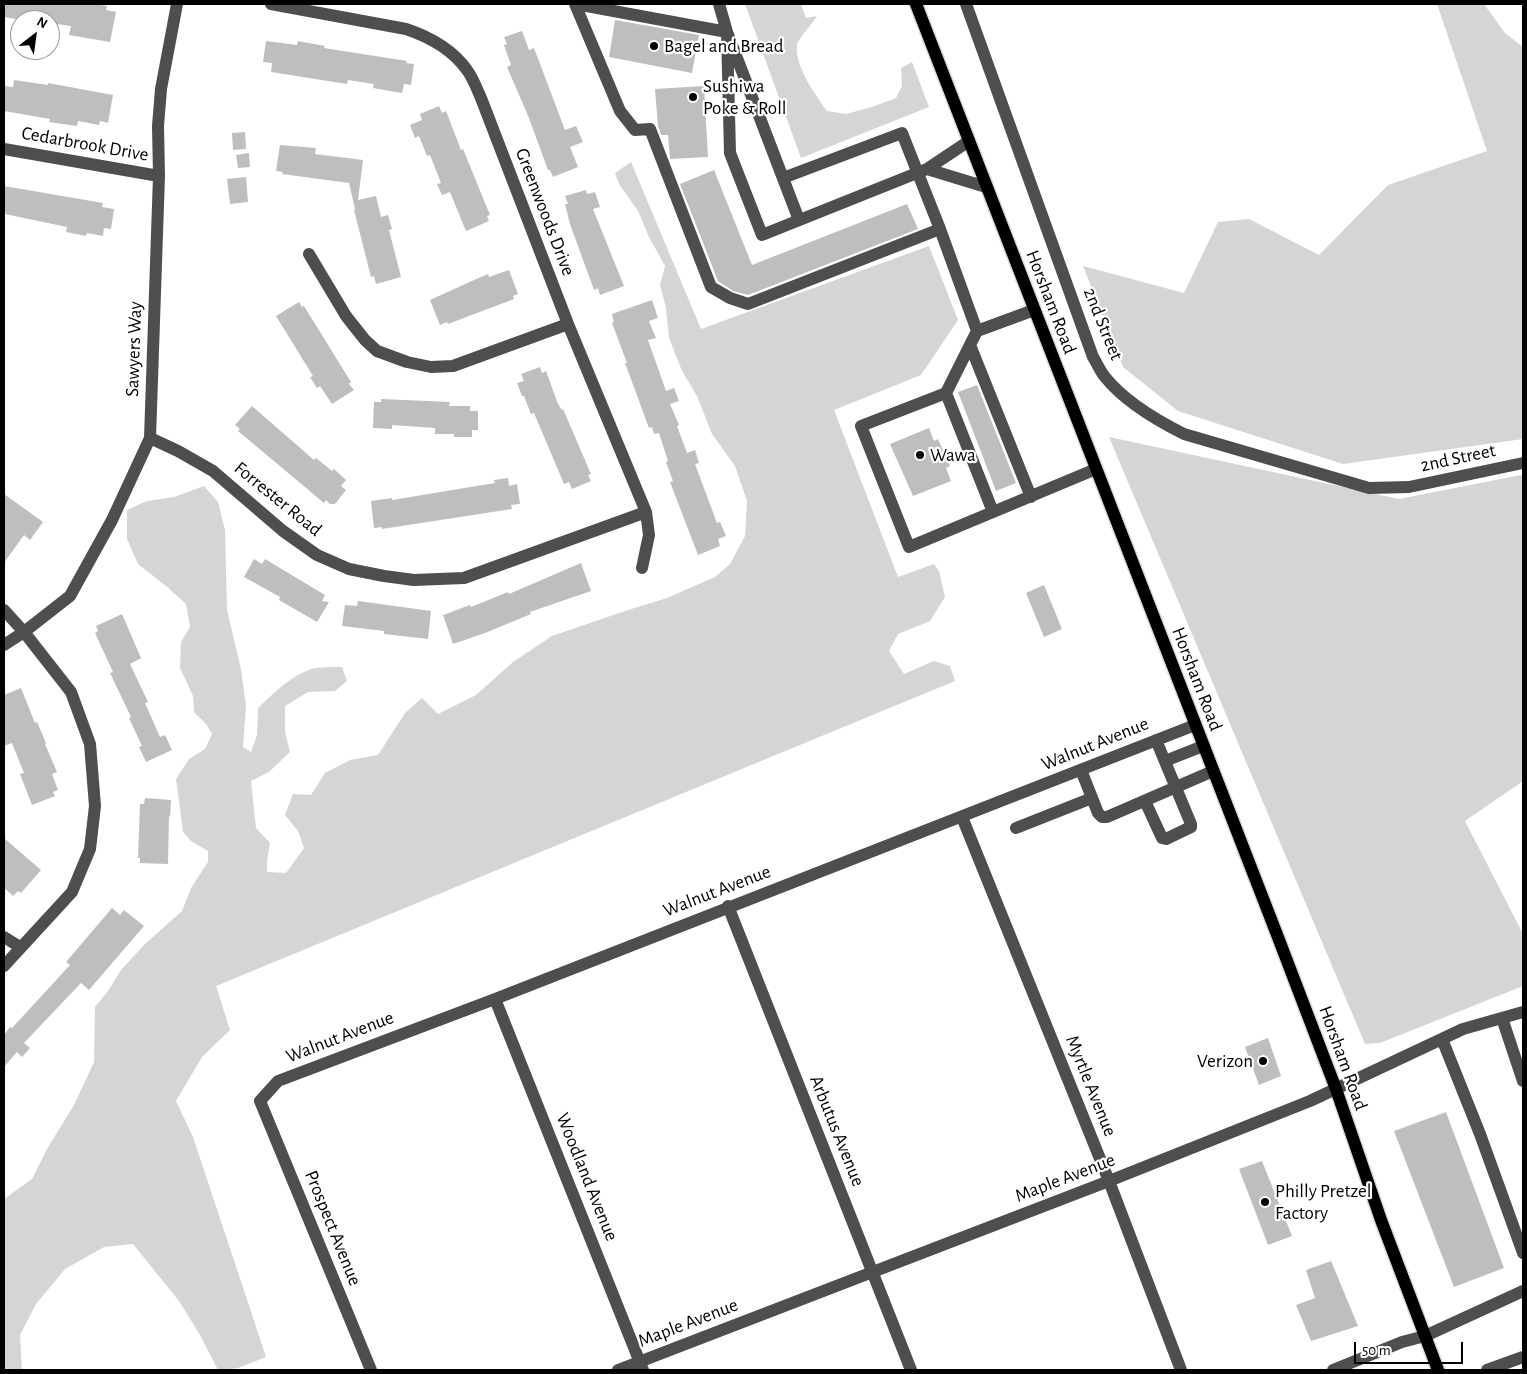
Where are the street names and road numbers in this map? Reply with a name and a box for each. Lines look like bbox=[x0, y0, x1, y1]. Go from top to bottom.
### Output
street label: Cedarbrook Drive bbox=[20, 122, 150, 166]
street label: Greenwoods Drive bbox=[510, 145, 580, 279]
street label: Horsham Road bbox=[1021, 247, 1081, 357]
street label: 2nd Street bbox=[1078, 284, 1128, 364]
street label: Sawyers Way bbox=[121, 301, 147, 397]
street label: 2nd Street bbox=[1418, 439, 1498, 477]
street label: Forrester Road bbox=[229, 457, 327, 541]
street label: Horsham Road bbox=[1167, 624, 1227, 734]
street label: Walnut Avenue bbox=[1038, 712, 1152, 776]
street label: Walnut Avenue bbox=[660, 860, 774, 922]
street label: Horsham Road bbox=[1314, 1003, 1372, 1113]
street label: Walnut Avenue bbox=[283, 1006, 397, 1068]
street label: Myrtle Avenue bbox=[1060, 1032, 1122, 1140]
street label: Arbutus Avenue bbox=[804, 1072, 870, 1190]
street label: Woodland Avenue bbox=[551, 1110, 623, 1244]
street label: Maple Avenue bbox=[1012, 1149, 1118, 1207]
street label: Prospect Avenue bbox=[300, 1167, 366, 1289]
street label: Maple Avenue bbox=[635, 1294, 741, 1352]

